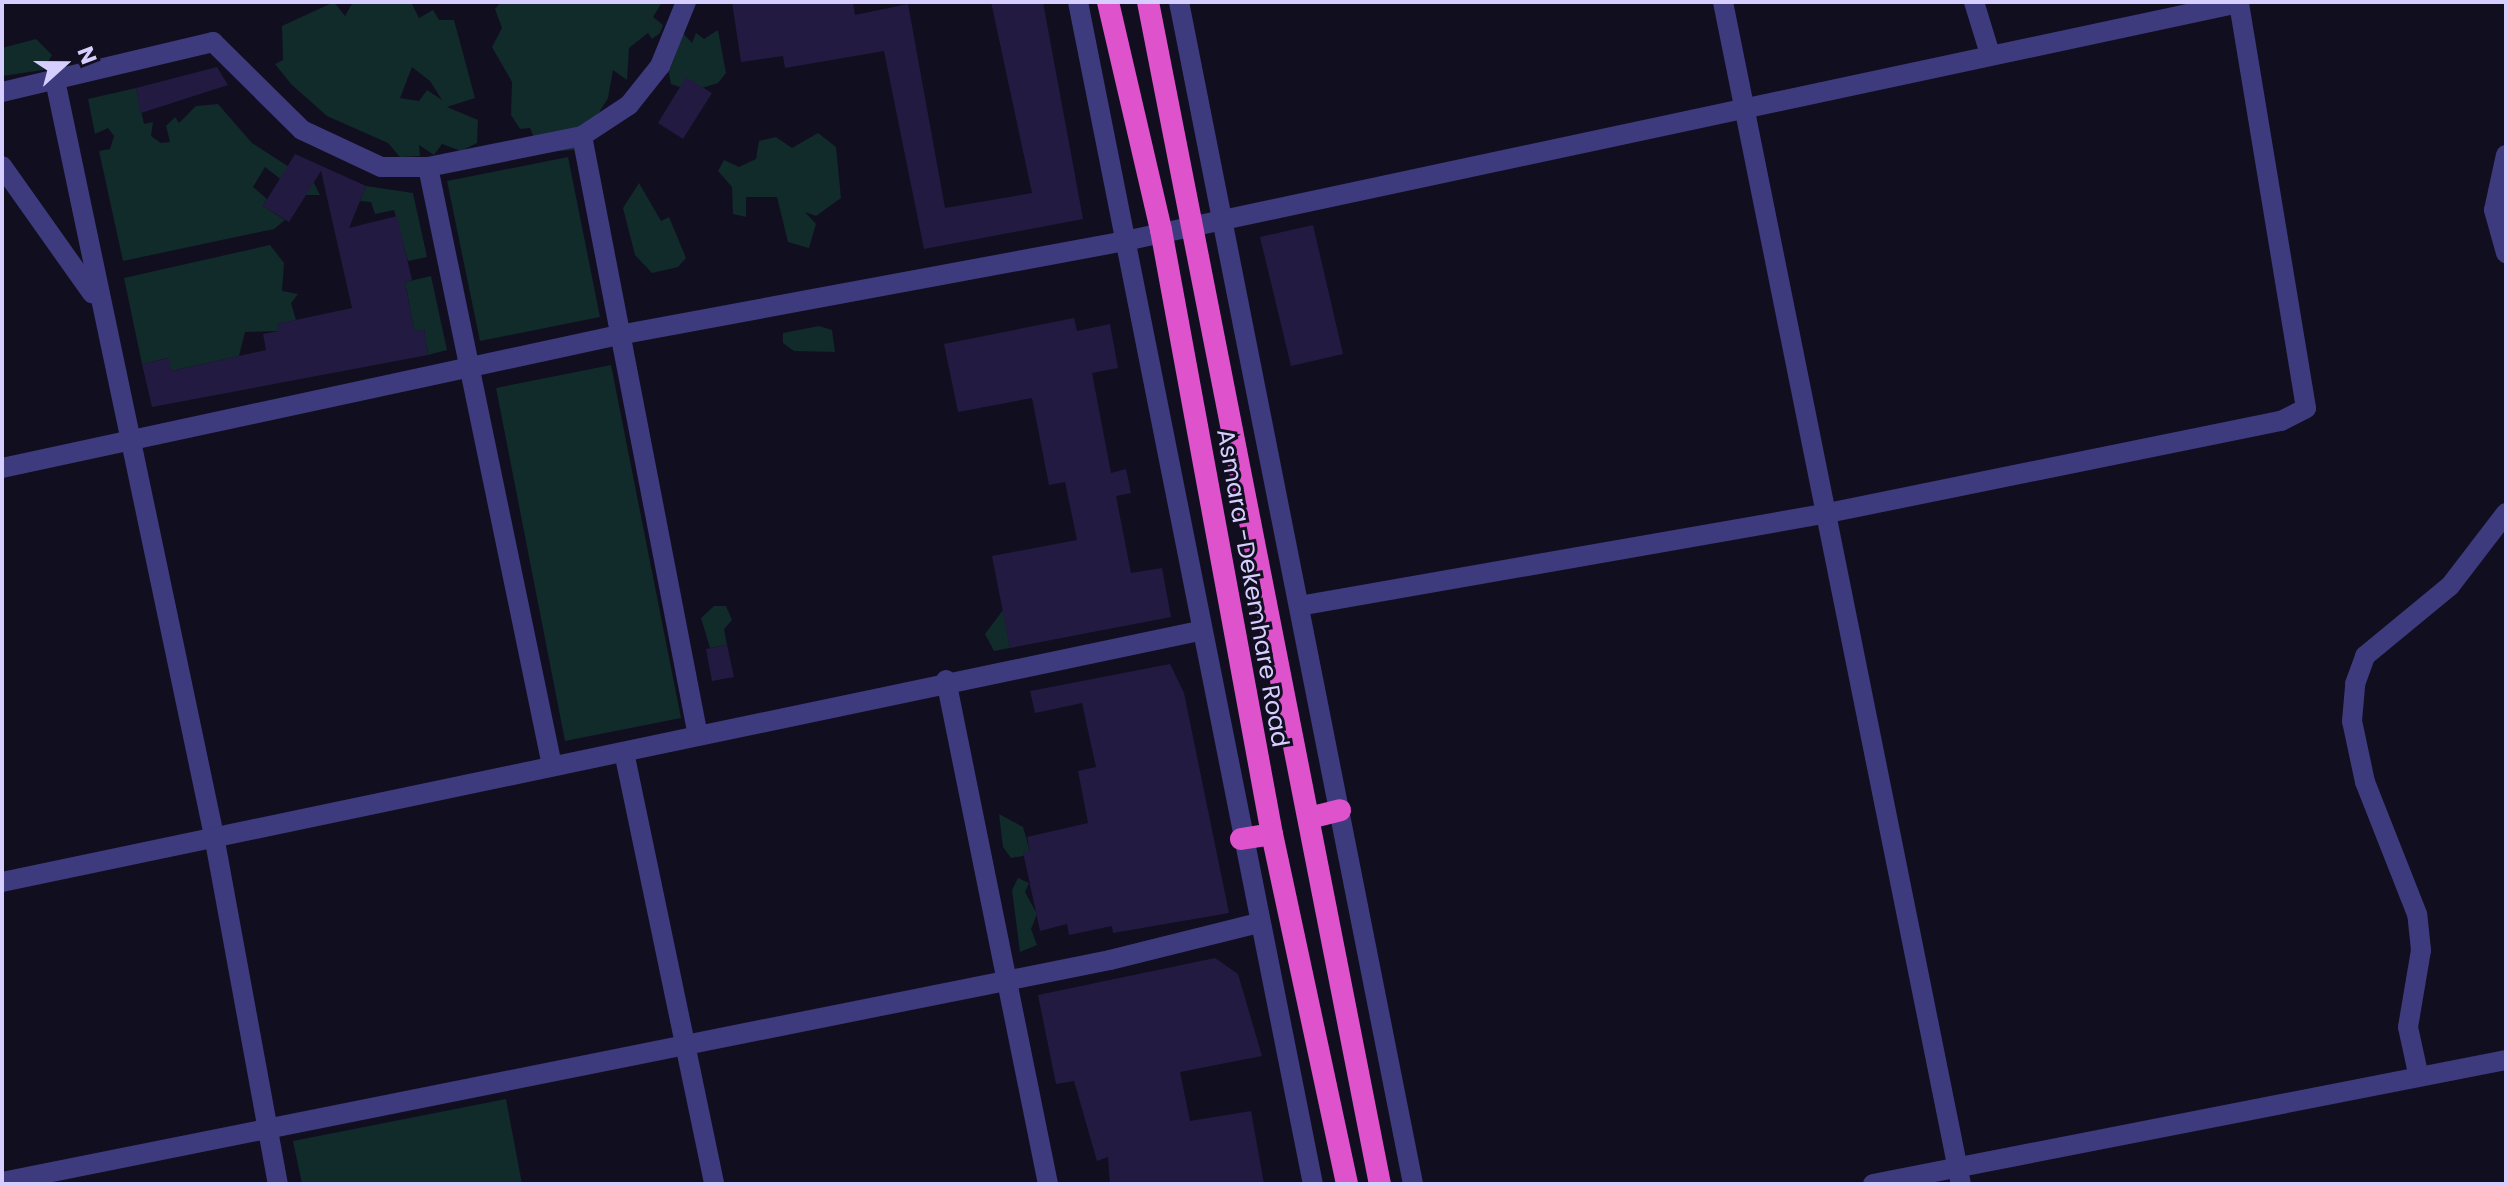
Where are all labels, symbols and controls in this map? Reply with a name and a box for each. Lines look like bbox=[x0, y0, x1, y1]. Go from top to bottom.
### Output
north arrow bbox=[24, 24, 104, 104]
text: N bbox=[69, 42, 104, 68]
street label: Asmara -Dekemhare Road bbox=[1211, 427, 1295, 749]

